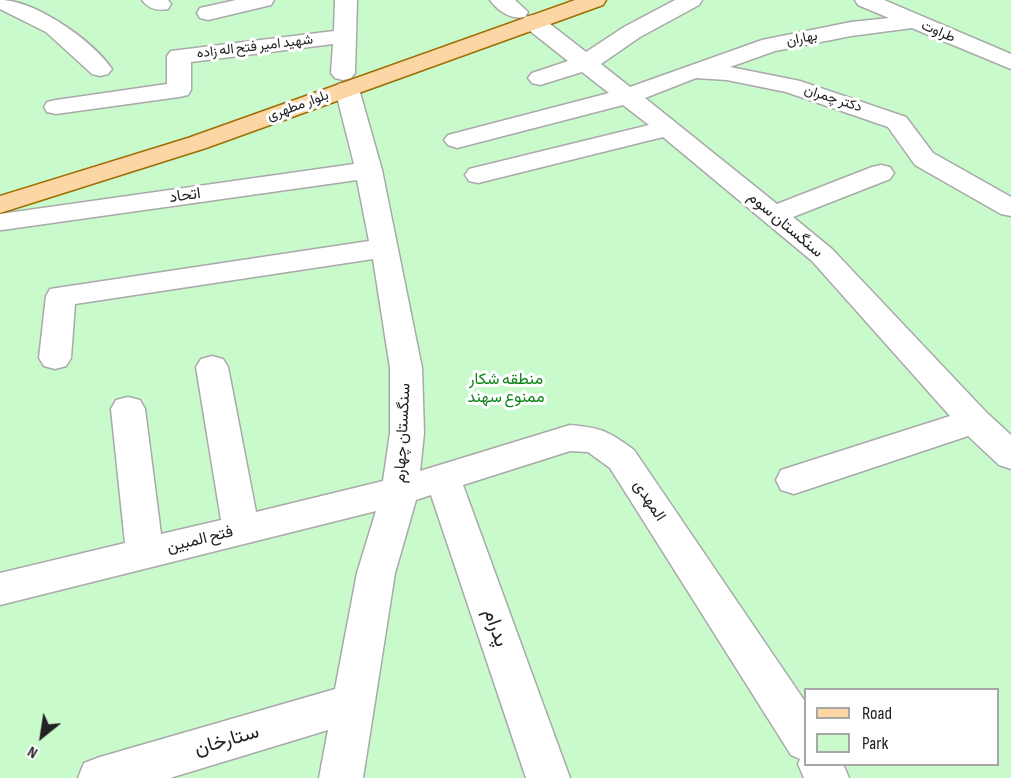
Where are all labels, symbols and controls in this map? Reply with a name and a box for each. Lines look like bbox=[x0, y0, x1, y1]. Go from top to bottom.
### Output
street label: طراوت bbox=[918, 17, 958, 47]
street label: بهاران bbox=[785, 28, 819, 50]
street label: شهید امیر فتح اله زاده bbox=[196, 32, 314, 62]
street label: دکتر چمران bbox=[802, 82, 864, 116]
street label: بلوار مطهری bbox=[265, 87, 331, 125]
street label: اتحاد bbox=[168, 184, 202, 208]
street label: سنگستان سوم bbox=[743, 188, 827, 262]
park label: منطقه شکار ممنوع سهند bbox=[467, 370, 545, 408]
street label: سنگستان چهارم bbox=[391, 383, 415, 483]
street label: المهدی bbox=[629, 477, 669, 525]
street label: فتح المبین bbox=[165, 523, 235, 557]
street label: پدرام bbox=[477, 606, 513, 650]
legend bbox=[804, 688, 999, 766]
text: Road bbox=[862, 703, 892, 724]
north arrow bbox=[12, 706, 72, 766]
street label: ستارخان bbox=[192, 720, 262, 762]
text: Park bbox=[862, 733, 888, 754]
text: N bbox=[24, 742, 41, 762]

